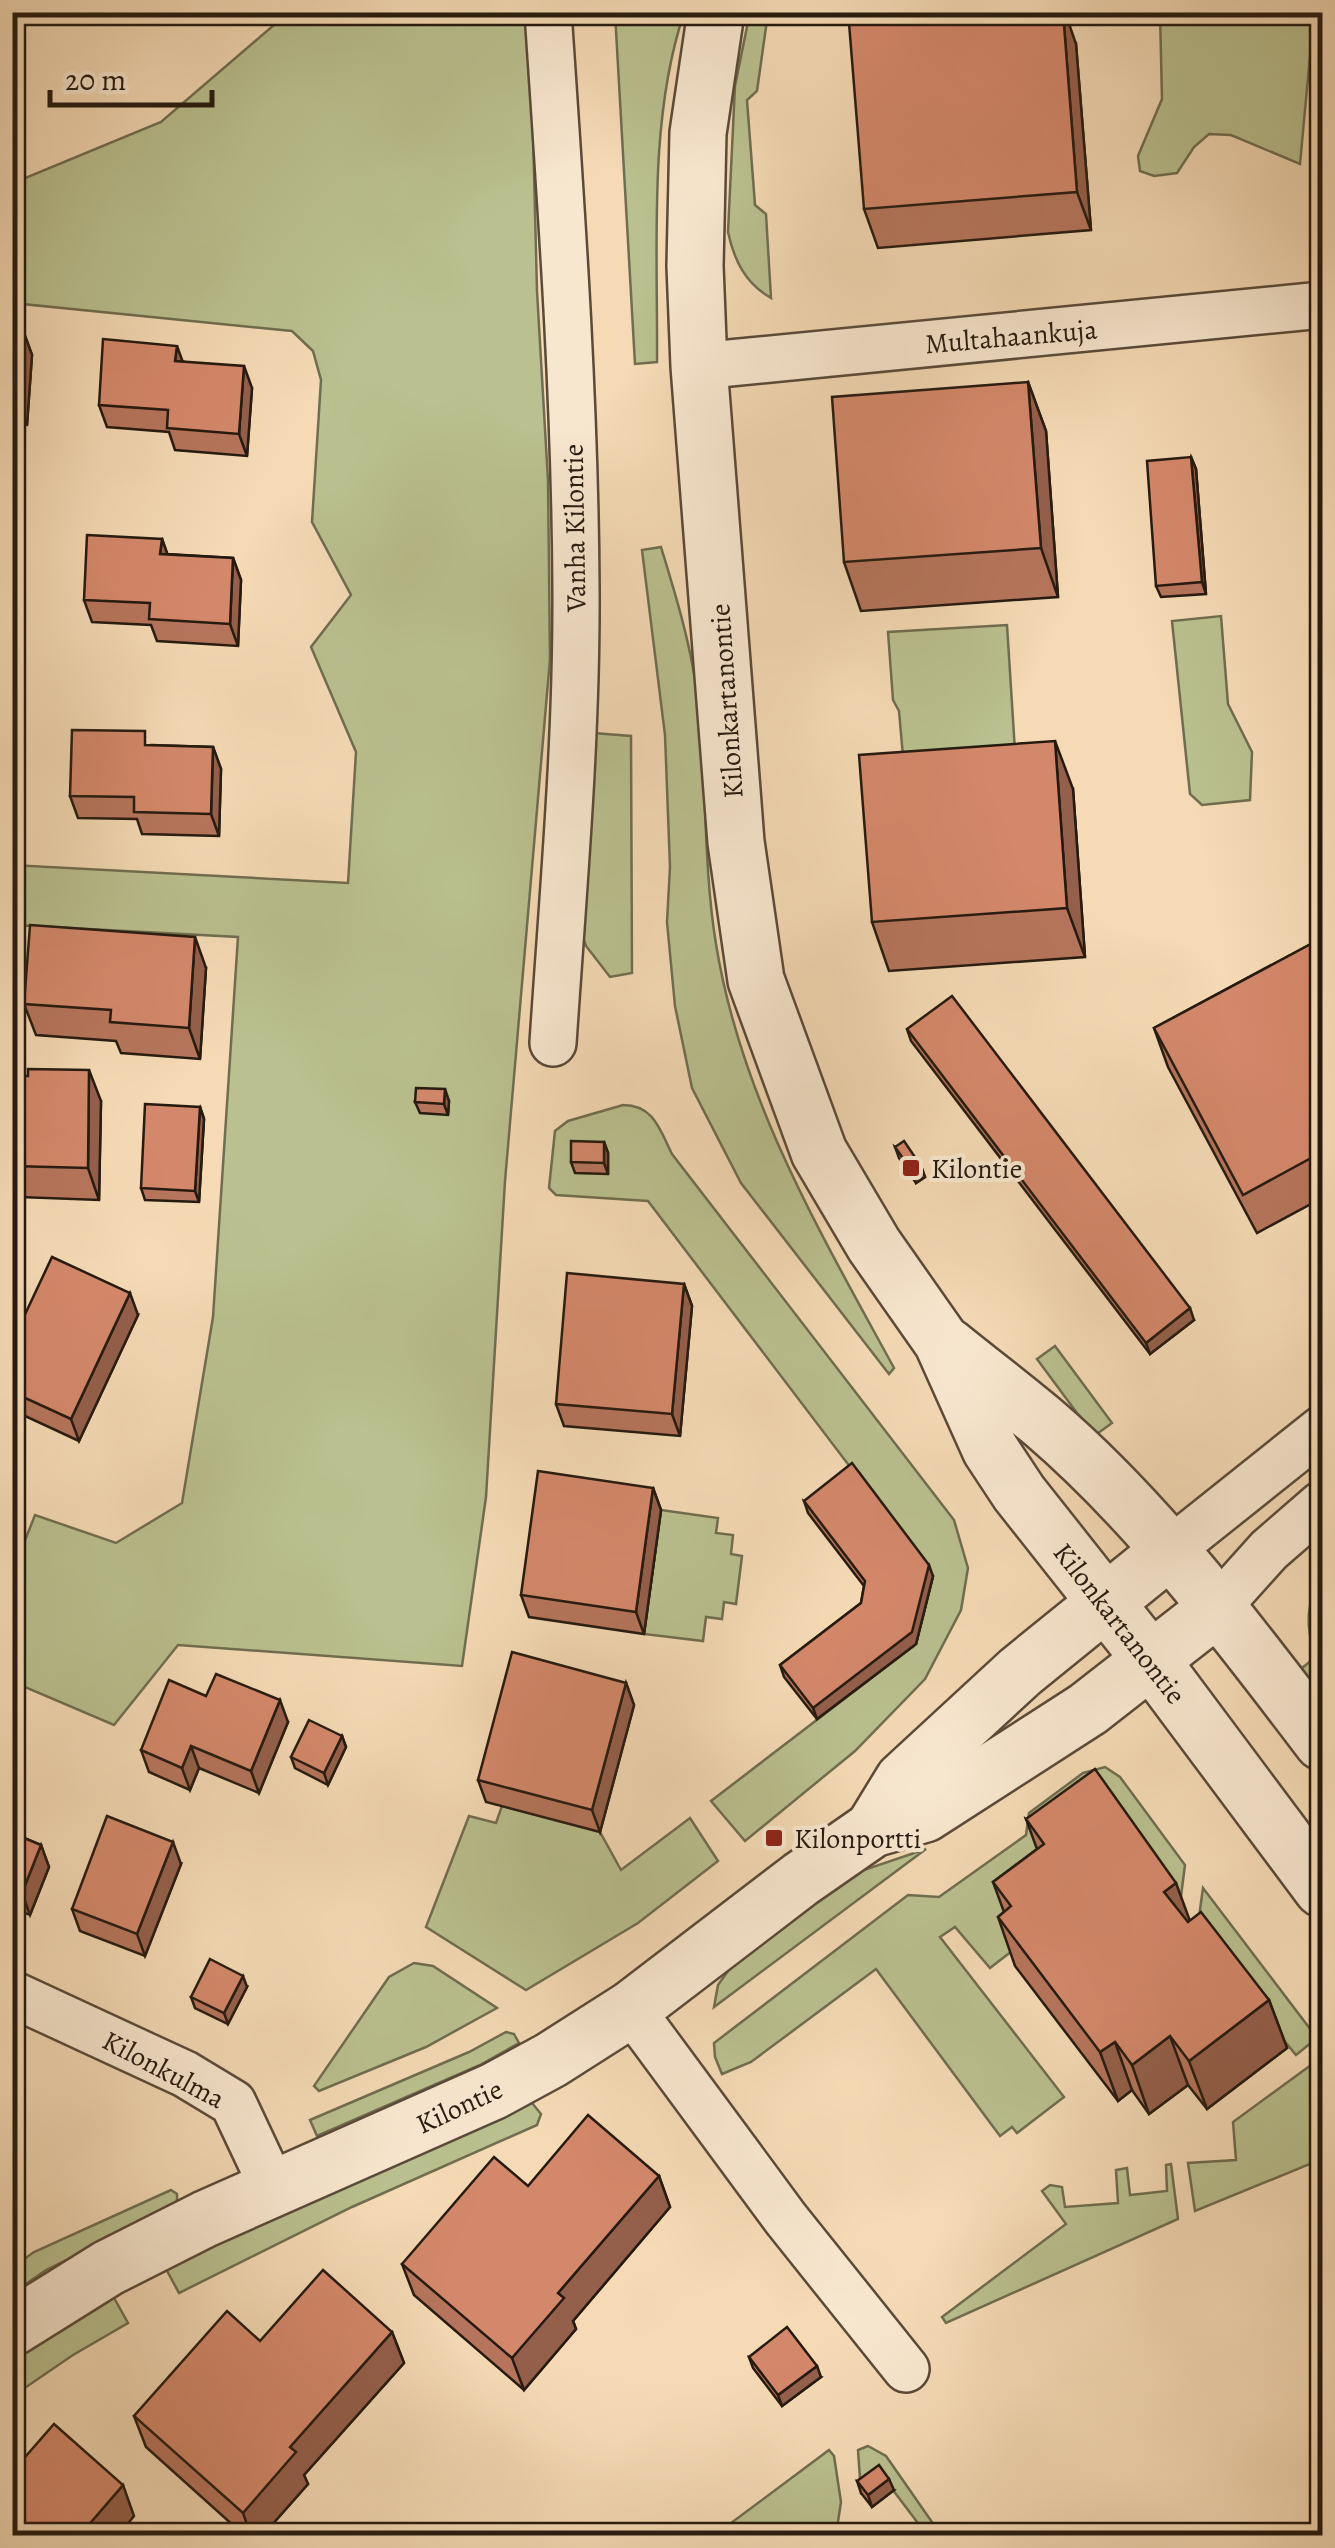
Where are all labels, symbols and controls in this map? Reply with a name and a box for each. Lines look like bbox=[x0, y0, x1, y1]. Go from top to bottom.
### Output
scale bar bbox=[50, 45, 212, 107]
text: 20 m bbox=[65, 60, 126, 100]
street label: Multahaankuja bbox=[923, 311, 1099, 363]
street label: Vanha Kilontie bbox=[555, 444, 595, 613]
street label: Kilonkartanontie bbox=[701, 602, 753, 800]
place label: Kilontie bbox=[931, 1150, 1022, 1188]
marker: Kilontie bbox=[900, 1157, 922, 1179]
street label: Kilonkartanontie bbox=[1044, 1535, 1194, 1712]
place label: Kilonportti bbox=[794, 1820, 921, 1858]
marker: Kilonportti bbox=[763, 1827, 785, 1849]
street label: Kilonkulma bbox=[96, 2022, 232, 2118]
street label: Kilontie bbox=[410, 2070, 509, 2143]

